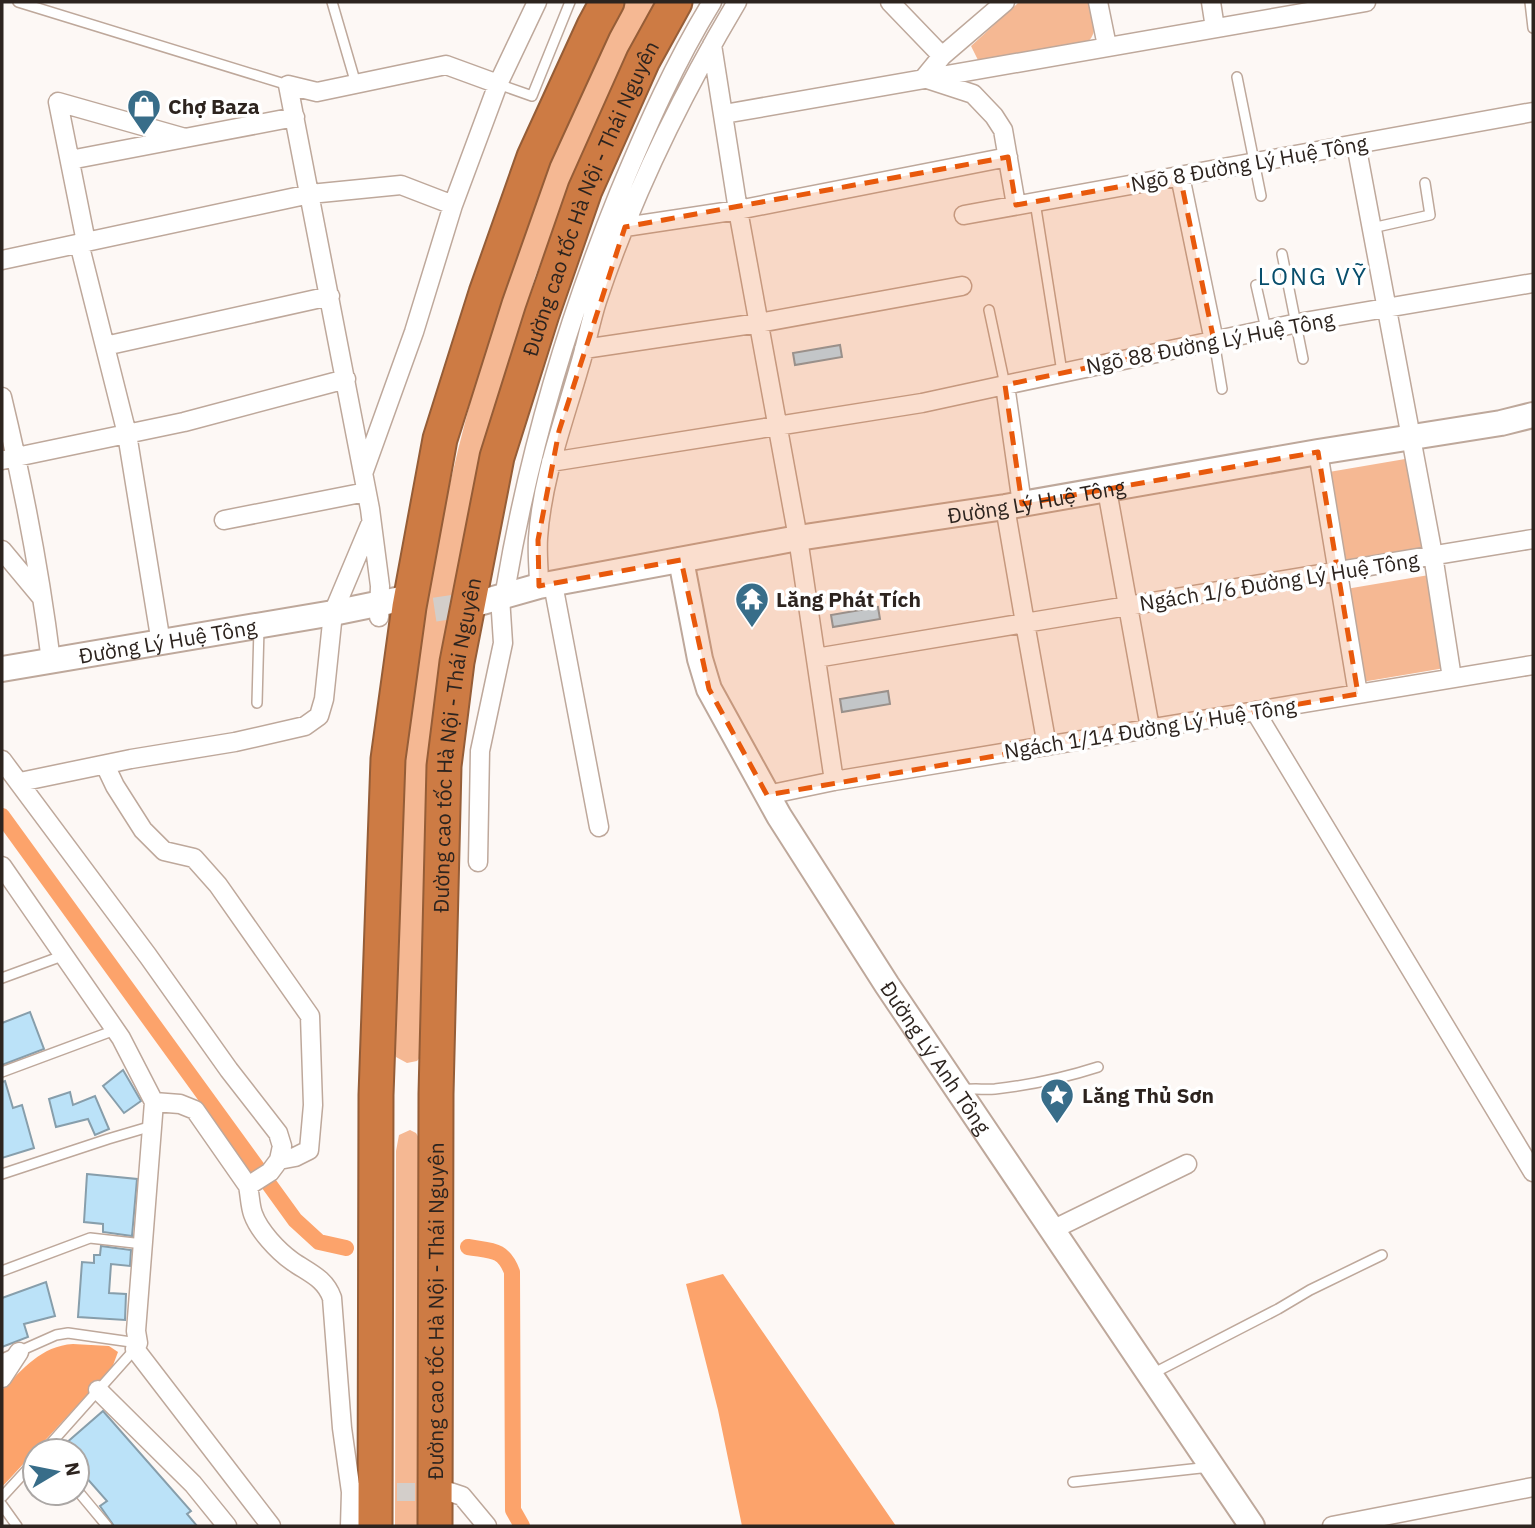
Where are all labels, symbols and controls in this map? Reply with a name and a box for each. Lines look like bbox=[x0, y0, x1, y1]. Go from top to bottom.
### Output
street label: Đường cao tốc Hà Nội - Thái Nguyên bbox=[516, 35, 665, 360]
shop icon: Chợ Baza bbox=[125, 87, 163, 136]
place label: Chợ Baza bbox=[168, 92, 260, 120]
street label: Ngõ 8 Đường Lý Huệ Tông bbox=[1129, 128, 1369, 198]
district label: LONG VỸ bbox=[1258, 260, 1368, 292]
street label: Ngõ 88 Đường Lý Huệ Tông bbox=[1083, 304, 1337, 380]
street label: Đường Lý Huệ Tông bbox=[946, 472, 1127, 529]
street label: Ngách 1/6 Đường Lý Huệ Tông bbox=[1137, 545, 1421, 617]
street label: Đường cao tốc Hà Nội - Thái Nguyên bbox=[426, 575, 487, 913]
temple icon: Lăng Phát Tích bbox=[733, 580, 771, 629]
place label: Lăng Phát Tích bbox=[776, 585, 921, 613]
street label: Đường Lý Huệ Tông bbox=[77, 612, 259, 670]
street label: Ngách 1/14 Đường Lý Huệ Tông bbox=[1002, 691, 1298, 765]
street label: Đường Lý Anh Tông bbox=[874, 975, 997, 1139]
place icon: Lăng Thủ Sơn bbox=[1038, 1076, 1076, 1125]
place label: Lăng Thủ Sơn bbox=[1082, 1081, 1214, 1109]
street label: Đường cao tốc Hà Nội - Thái Nguyên bbox=[421, 1142, 450, 1480]
north arrow bbox=[21, 1437, 91, 1507]
text: N bbox=[60, 1460, 86, 1478]

